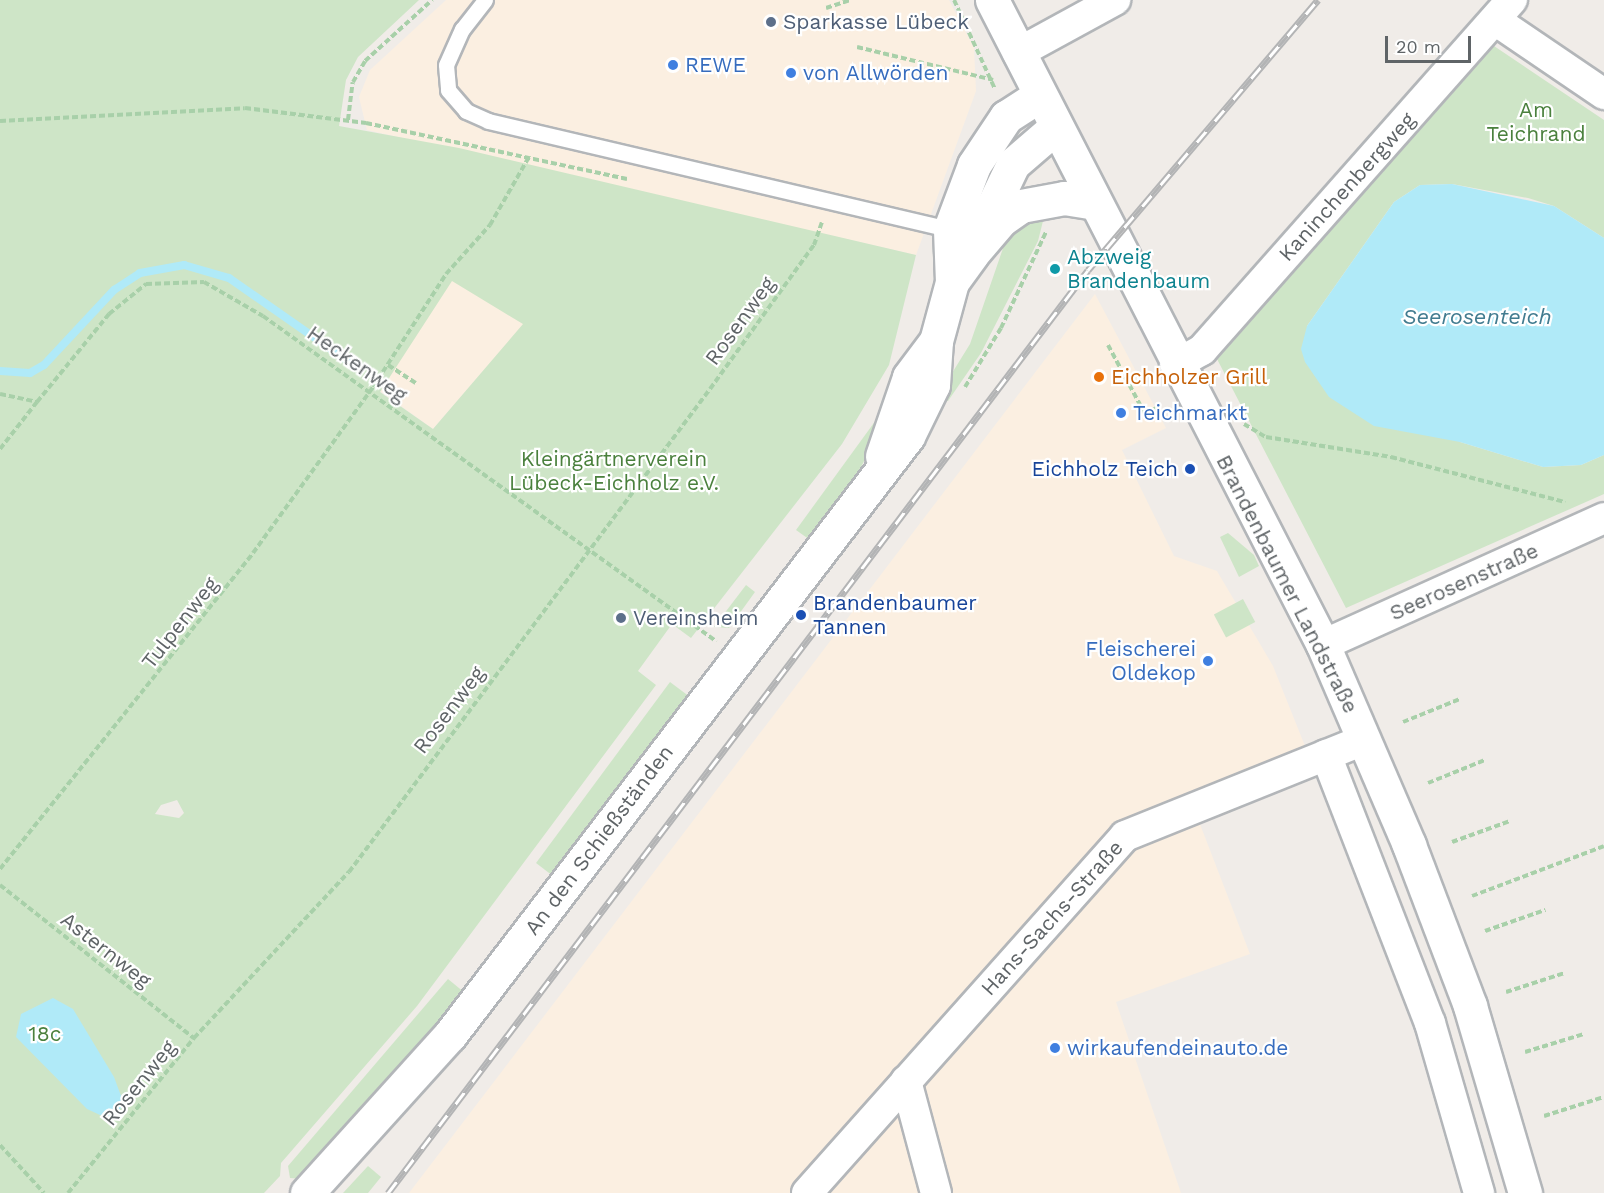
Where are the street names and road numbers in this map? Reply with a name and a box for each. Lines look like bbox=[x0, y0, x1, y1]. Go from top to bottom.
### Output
street label: Kaninchenbergweg bbox=[1274, 107, 1420, 267]
street label: Rosenweg bbox=[700, 272, 780, 370]
street label: Heckenweg bbox=[302, 320, 412, 408]
street label: Brandenbaumer Landstraße bbox=[1211, 451, 1363, 717]
street label: Seerosenstraße bbox=[1386, 538, 1542, 626]
street label: Tulpenweg bbox=[136, 572, 224, 674]
street label: Rosenweg bbox=[408, 661, 490, 759]
street label: An den Schießständen bbox=[519, 740, 679, 940]
street label: Hans-Sachs-Straße bbox=[976, 835, 1128, 1001]
street label: Asternweg bbox=[56, 907, 156, 993]
street label: Rosenweg bbox=[97, 1035, 181, 1131]

